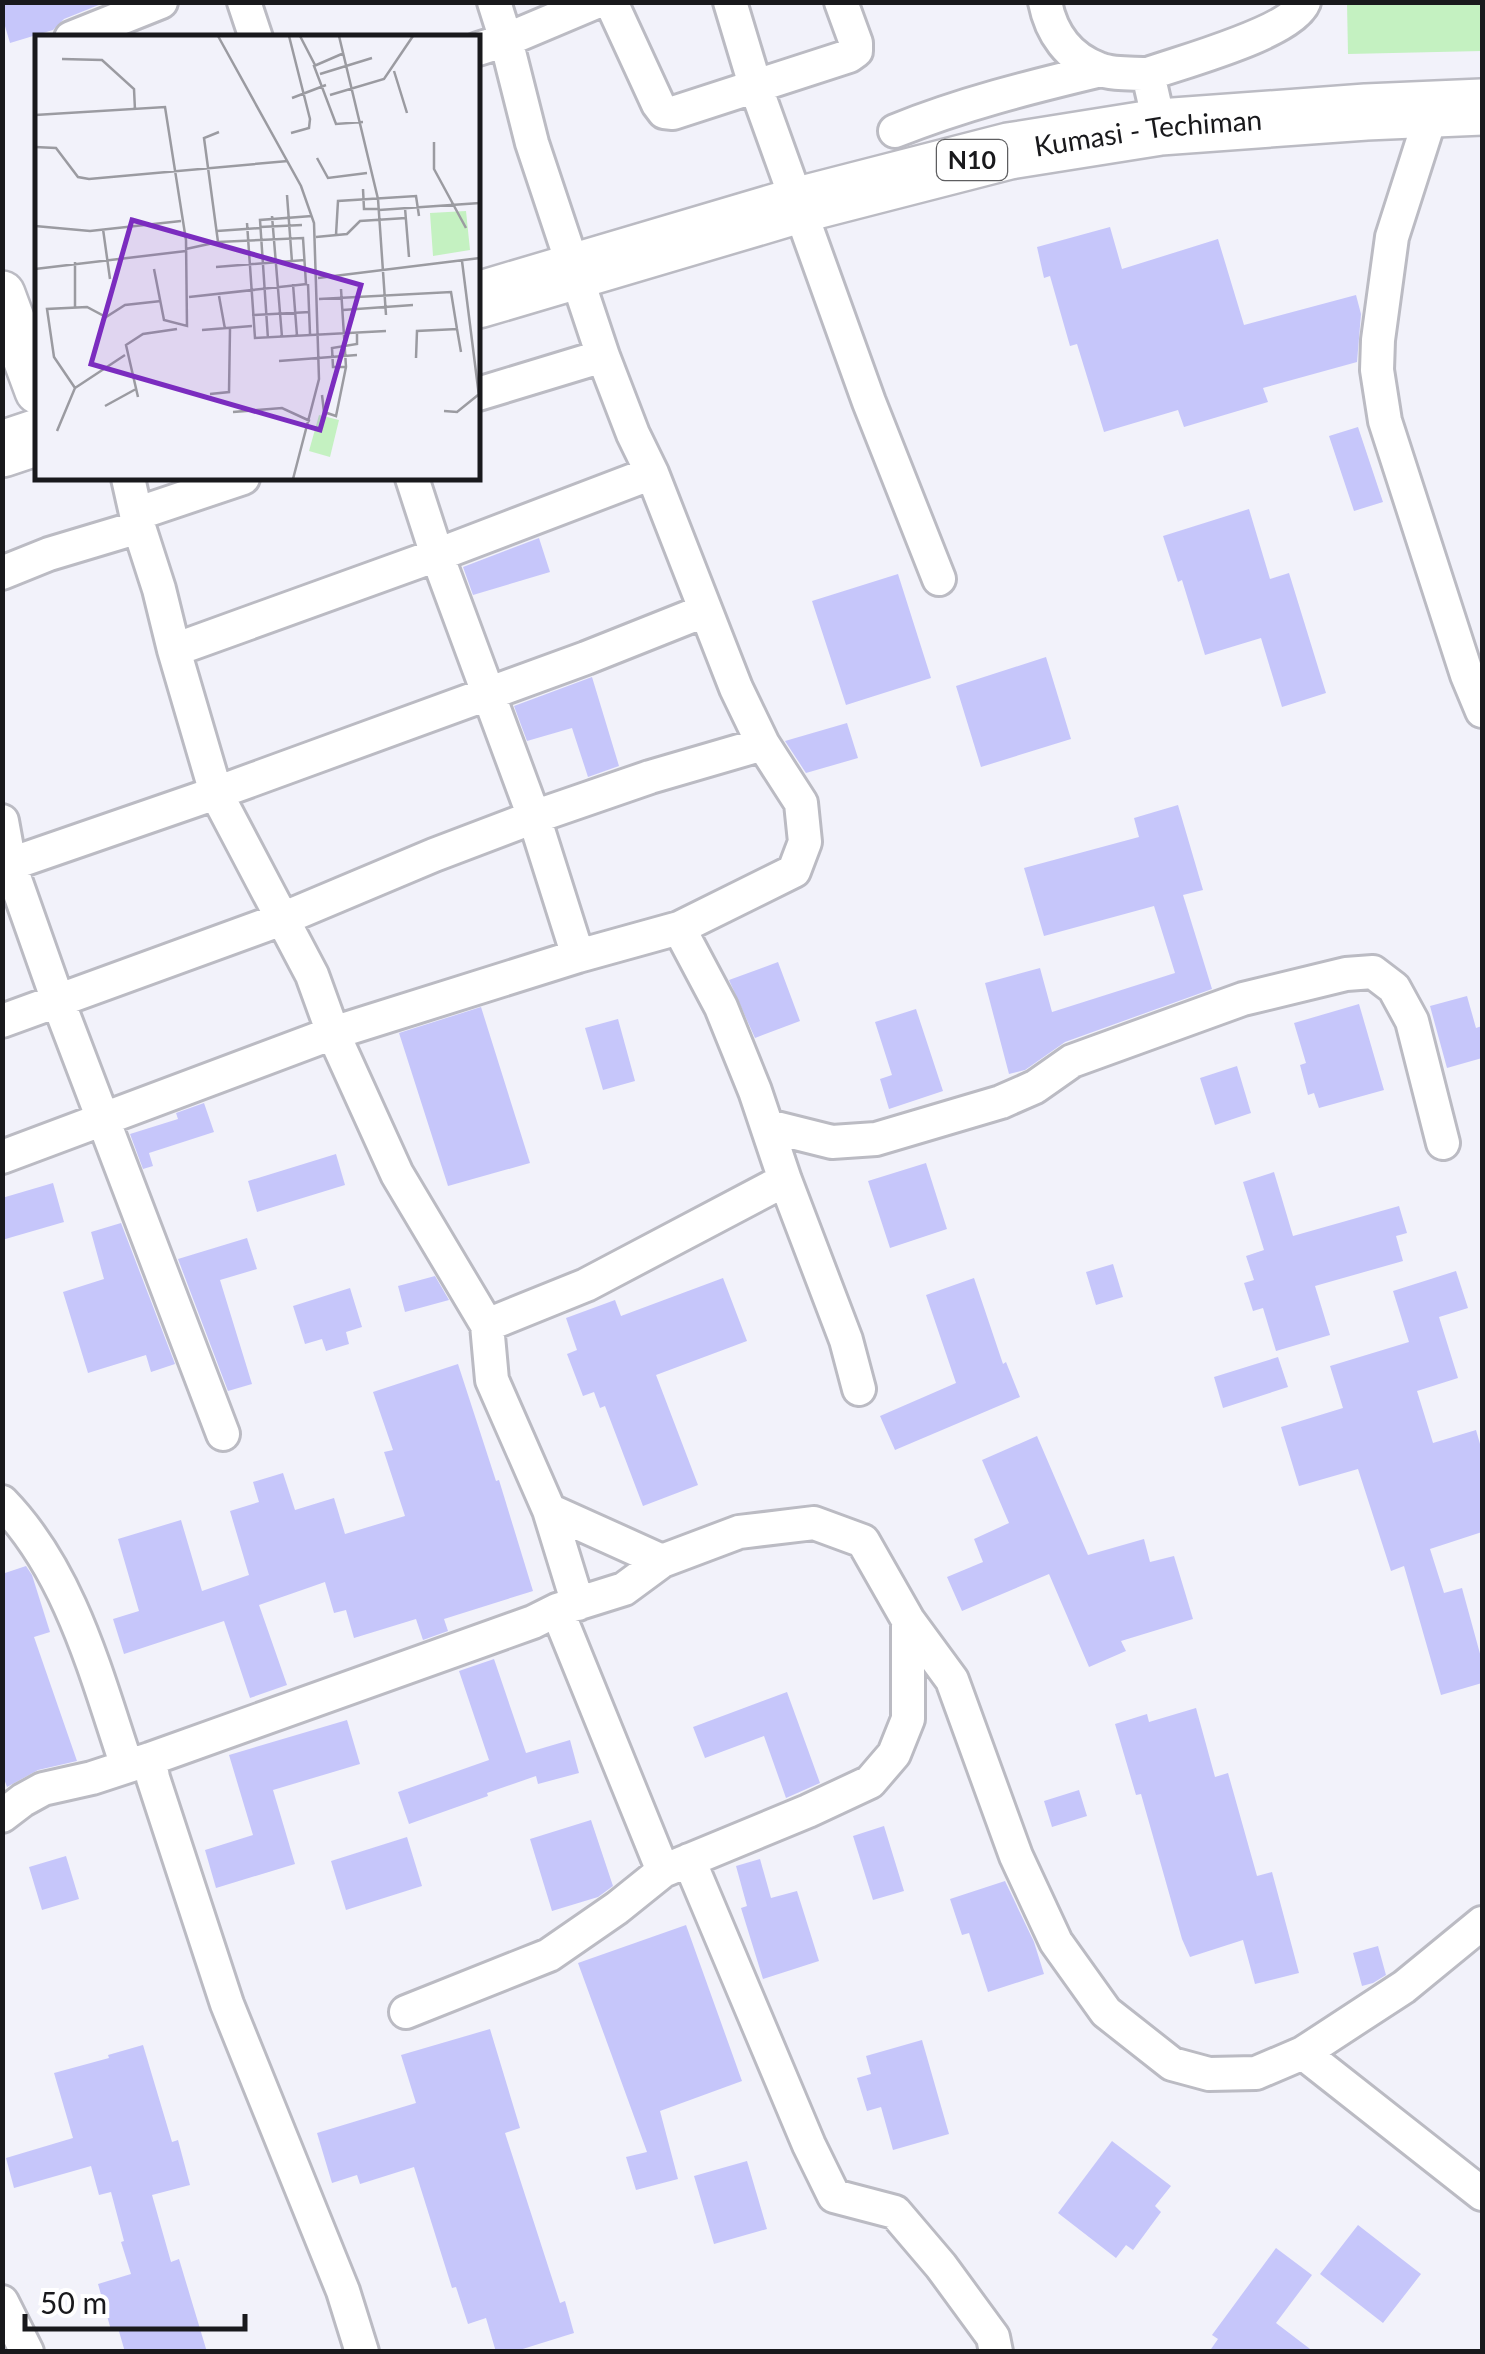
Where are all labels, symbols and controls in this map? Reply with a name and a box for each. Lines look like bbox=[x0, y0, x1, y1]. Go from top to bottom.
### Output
inset map bbox=[35, 35, 480, 480]
street label: Kumasi - Techiman bbox=[1032, 102, 1263, 163]
road number: N10 bbox=[937, 140, 1007, 180]
scale bar bbox=[25, 2269, 245, 2331]
text: 50 m bbox=[40, 2284, 107, 2320]

